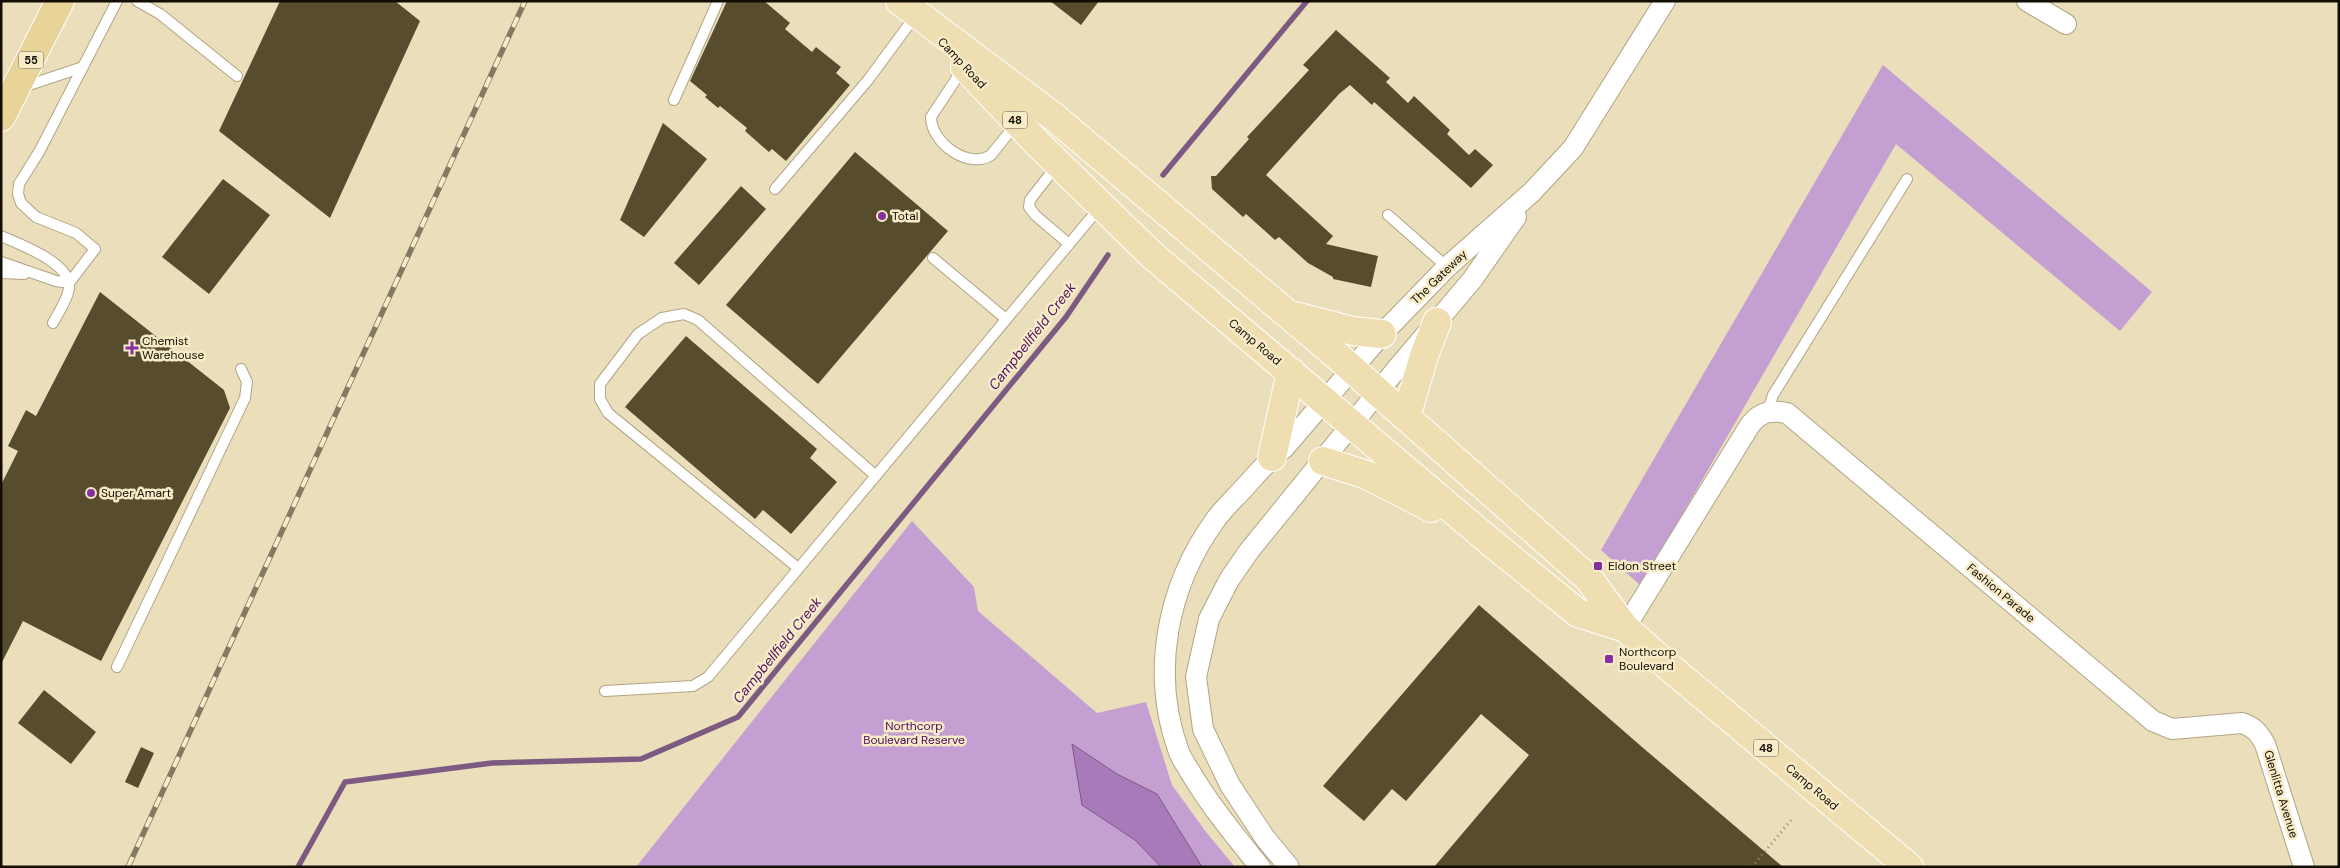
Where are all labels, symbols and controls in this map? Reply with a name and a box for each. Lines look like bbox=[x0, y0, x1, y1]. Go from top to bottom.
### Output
street label: Camp Road bbox=[934, 34, 990, 92]
road number: 55 bbox=[18, 52, 44, 68]
road number: 48 bbox=[1002, 112, 1028, 128]
place label: Total bbox=[892, 208, 918, 224]
marker: Total bbox=[876, 210, 888, 222]
street label: The Gateway bbox=[1407, 246, 1471, 308]
water label: Campbellfield Creek bbox=[984, 278, 1080, 393]
street label: Camp Road bbox=[1225, 315, 1285, 369]
place label: Chemist Warehouse bbox=[142, 333, 205, 363]
marker: Chemist Warehouse bbox=[126, 342, 138, 354]
place label: Super Amart bbox=[101, 485, 171, 501]
marker: Super Amart bbox=[85, 487, 97, 499]
place label: Eldon Street bbox=[1608, 558, 1676, 574]
marker: Eldon Street bbox=[1592, 560, 1604, 572]
street label: Fashion Parade bbox=[1964, 560, 2038, 626]
water label: Campbellfield Creek bbox=[729, 593, 826, 707]
place label: Northcorp Boulevard bbox=[1619, 644, 1676, 674]
marker: Northcorp Boulevard bbox=[1603, 653, 1615, 665]
park label: Northcorp Boulevard Reserve bbox=[863, 718, 965, 748]
road number: 48 bbox=[1754, 740, 1778, 756]
street label: Glenlitta Avenue bbox=[2260, 748, 2302, 840]
street label: Camp Road bbox=[1782, 760, 1842, 814]

